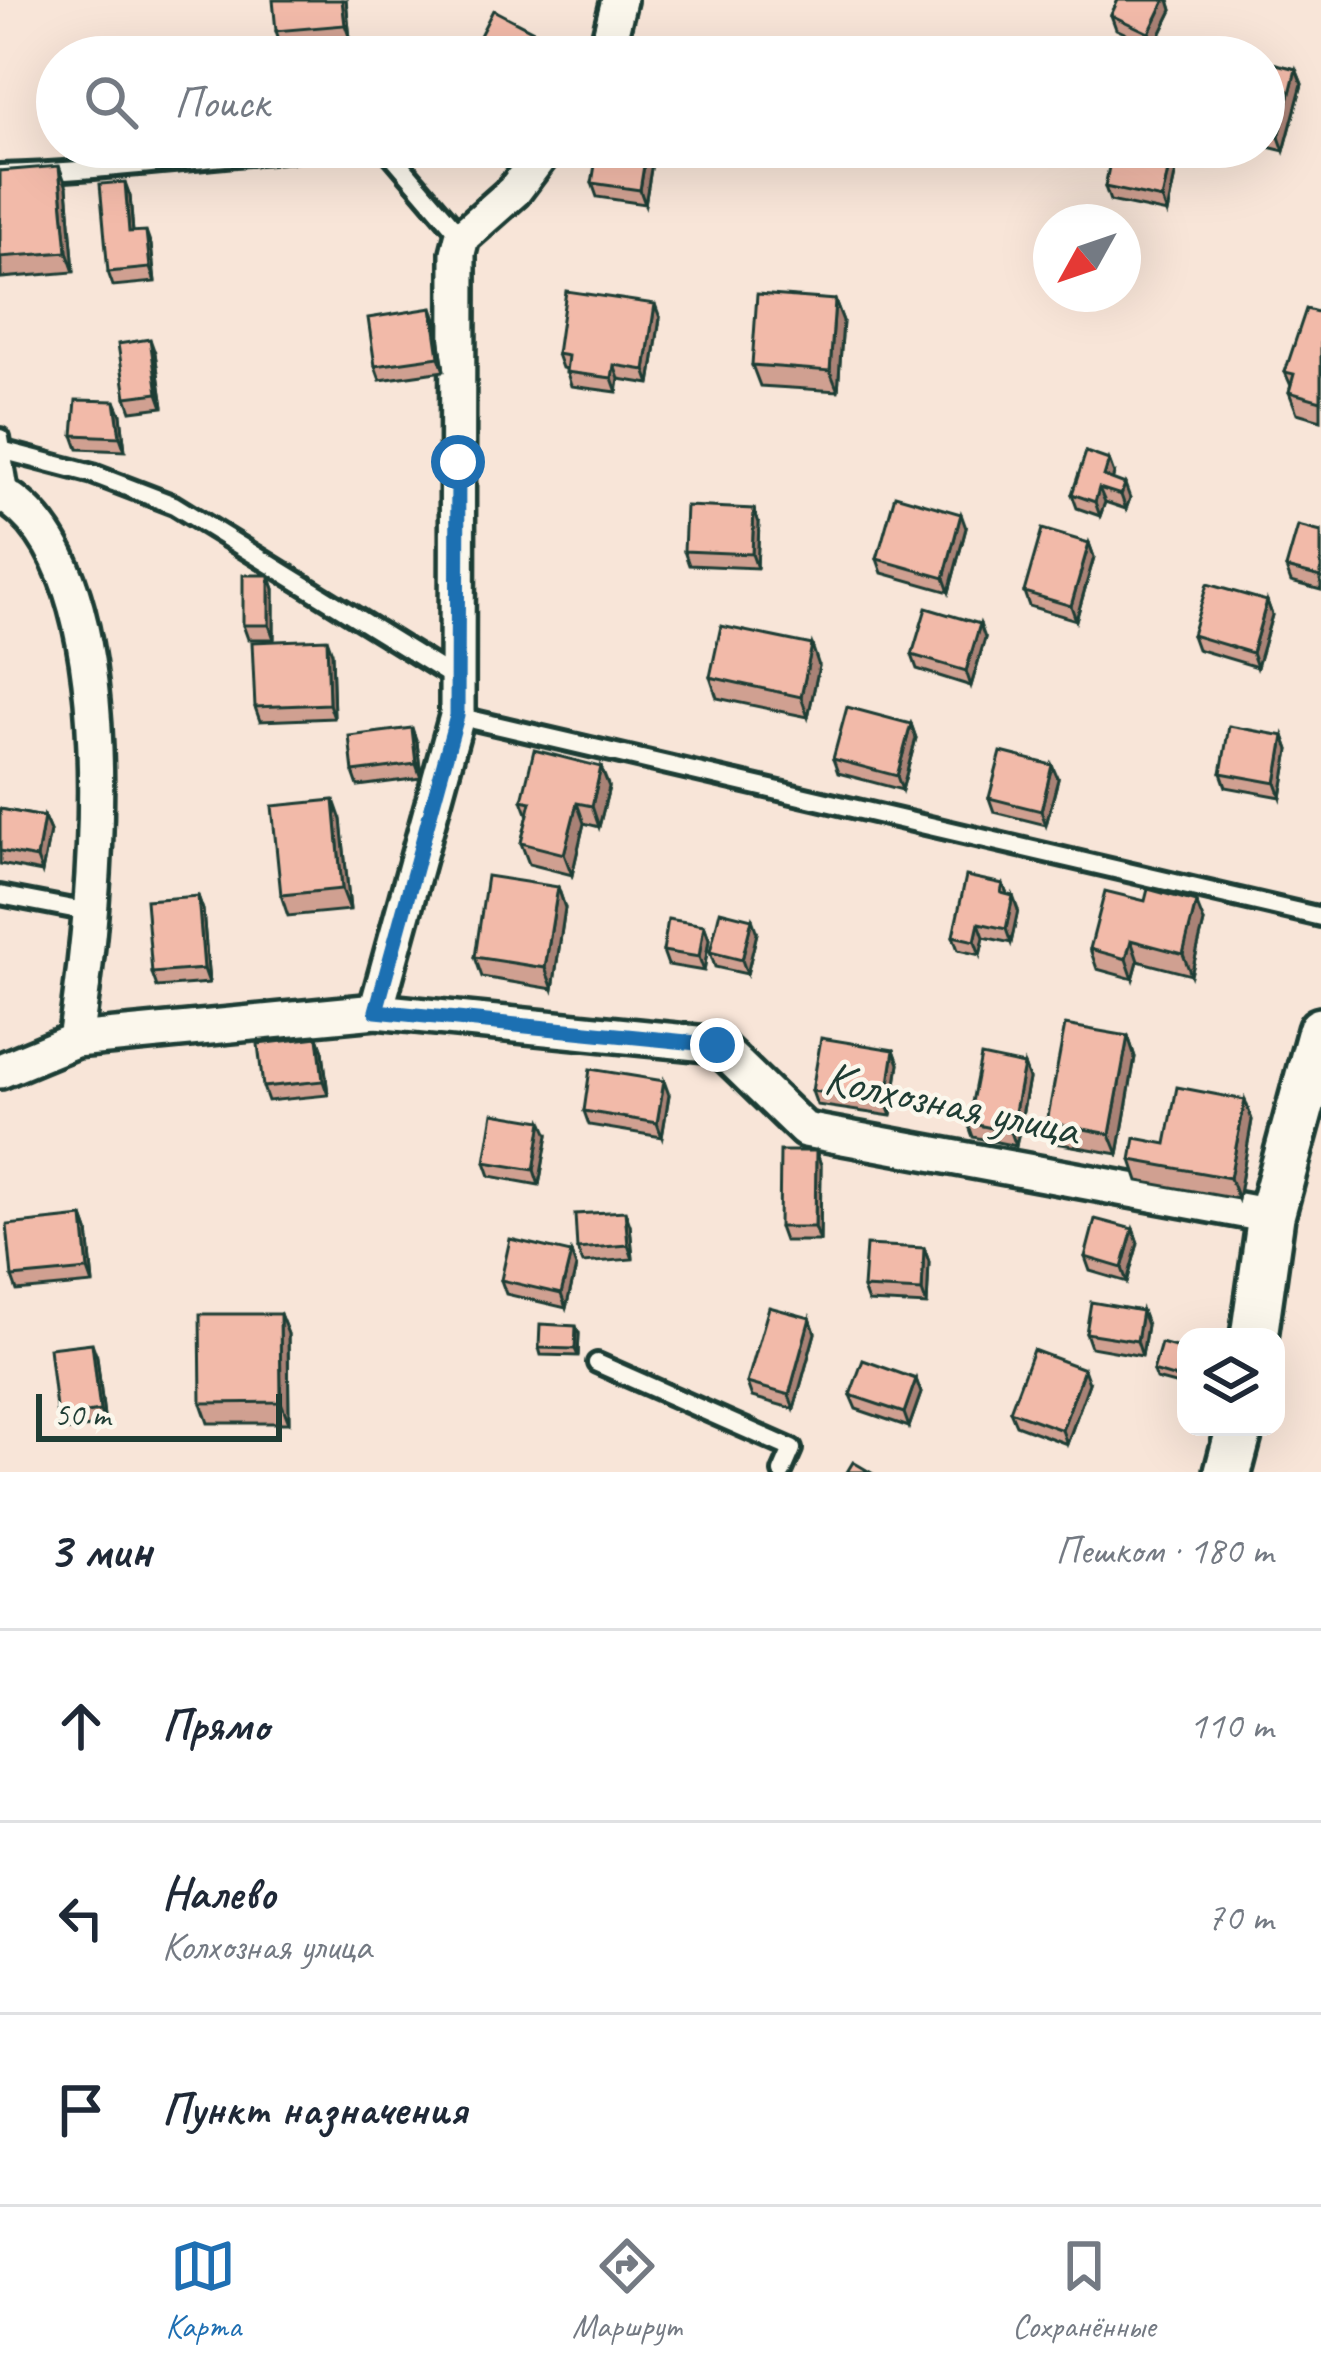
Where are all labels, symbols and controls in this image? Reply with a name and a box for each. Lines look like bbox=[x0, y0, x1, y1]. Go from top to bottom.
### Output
search box bbox=[36, 36, 1285, 168]
icon: search bbox=[78, 69, 144, 135]
text: Поиск bbox=[174, 74, 269, 131]
north arrow bbox=[1033, 204, 1141, 312]
route start bbox=[431, 435, 485, 489]
route end bbox=[690, 1018, 744, 1072]
street label: Колхозная улица bbox=[820, 1047, 1087, 1160]
map controls bbox=[1177, 1328, 1285, 1436]
button: layers bbox=[1177, 1328, 1285, 1436]
scale bar bbox=[36, 1388, 282, 1441]
text: 50 m bbox=[54, 1394, 110, 1436]
text: 3 мин bbox=[48, 1518, 152, 1582]
text: Пешком · 180 m bbox=[1055, 1526, 1273, 1575]
icon: ahead bbox=[48, 1693, 114, 1759]
text: Прямо bbox=[162, 1697, 269, 1754]
text: 110 m bbox=[1189, 1701, 1273, 1750]
text: Налево bbox=[162, 1865, 276, 1922]
icon: left bbox=[48, 1885, 114, 1951]
text: 70 m bbox=[1207, 1893, 1273, 1942]
text: Колхозная улица bbox=[162, 1922, 371, 1971]
icon: arrive bbox=[48, 2077, 114, 2143]
text: Пункт назначения bbox=[162, 2081, 467, 2138]
tab: Карта bbox=[166, 2233, 241, 2347]
tab: Маршрут bbox=[572, 2233, 681, 2347]
tab: Сохранённые bbox=[1012, 2233, 1155, 2347]

